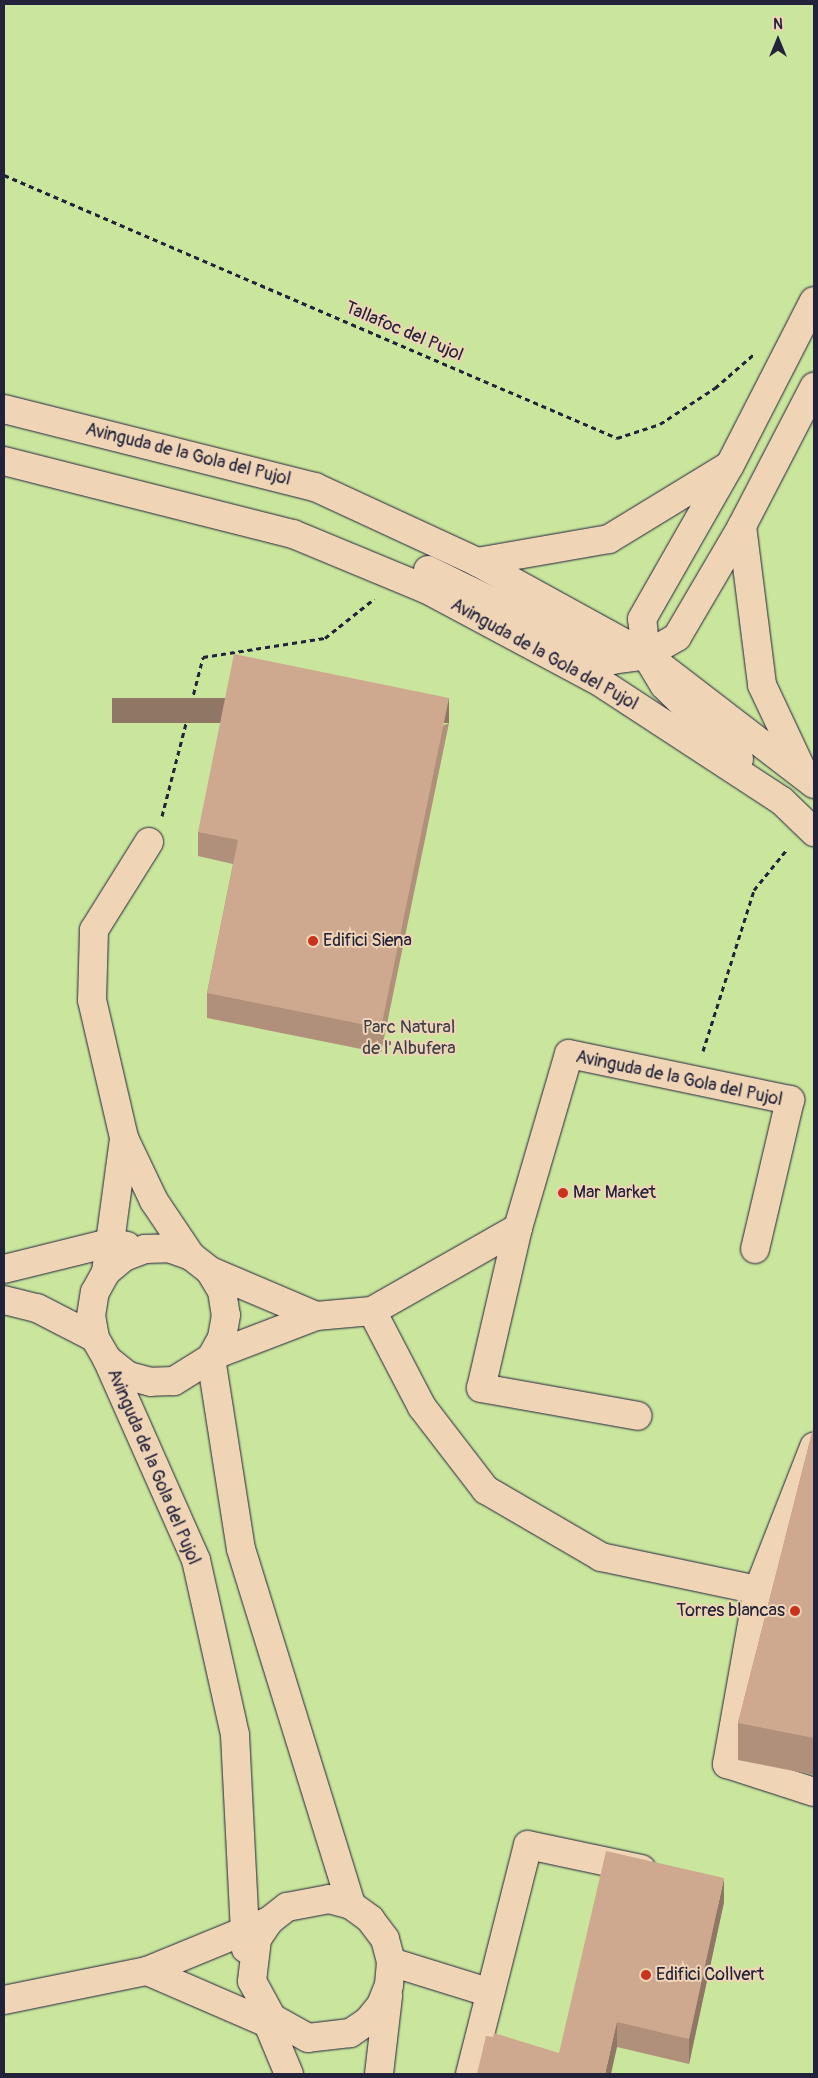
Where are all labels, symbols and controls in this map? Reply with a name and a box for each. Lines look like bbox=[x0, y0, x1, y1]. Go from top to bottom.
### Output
north arrow bbox=[753, 15, 803, 65]
text: N bbox=[773, 16, 783, 33]
street label: Tallafoc del Pujol bbox=[342, 297, 466, 367]
street label: Avinguda de la Gola del Pujol bbox=[83, 419, 293, 491]
street label: Avinguda de la Gola del Pujol bbox=[447, 594, 641, 716]
place label: Edifici Siena bbox=[323, 930, 412, 952]
marker: Edifici Siena bbox=[307, 935, 319, 947]
park label: Parc Natural de l'Albufera bbox=[362, 1018, 456, 1060]
street label: Avinguda de la Gola del Pujol bbox=[574, 1047, 784, 1111]
place label: Mar Market bbox=[573, 1182, 656, 1204]
marker: Mar Market bbox=[557, 1187, 569, 1199]
street label: Avinguda de la Gola del Pujol bbox=[102, 1366, 204, 1568]
place label: Torres blancas bbox=[676, 1600, 785, 1622]
marker: Torres blancas bbox=[789, 1605, 801, 1617]
place label: Edifici Collvert bbox=[656, 1964, 764, 1986]
marker: Edifici Collvert bbox=[640, 1969, 652, 1981]

